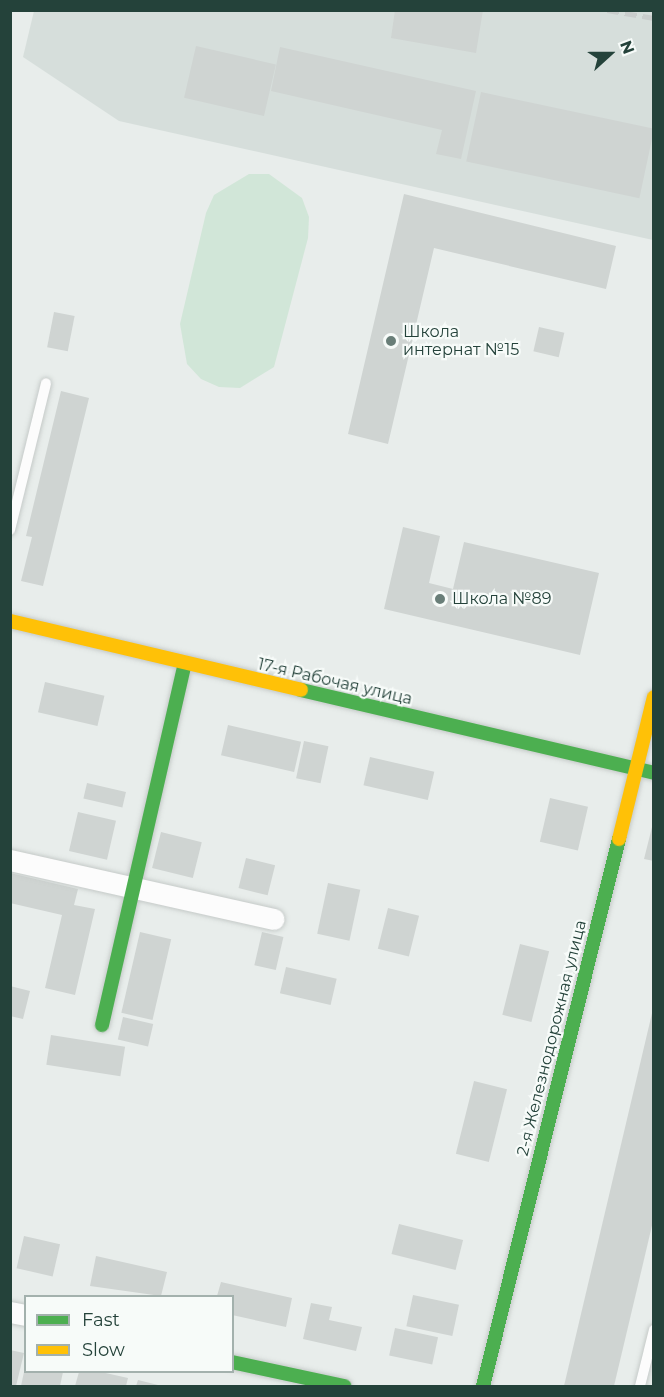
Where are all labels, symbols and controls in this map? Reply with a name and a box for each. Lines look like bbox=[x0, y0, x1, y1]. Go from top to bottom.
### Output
north arrow bbox=[580, 24, 640, 84]
text: N bbox=[616, 38, 638, 57]
place label: Школа интернат №15 bbox=[403, 322, 519, 360]
marker: Школа интернат №15 bbox=[384, 334, 398, 348]
place label: Школа №89 bbox=[452, 589, 551, 609]
marker: Школа №89 bbox=[433, 592, 447, 606]
street label: 17-я Рабочая улица bbox=[256, 655, 414, 709]
street label: 2-я Железнодорожная улица bbox=[513, 918, 591, 1158]
legend bbox=[24, 1295, 234, 1373]
text: Fast bbox=[82, 1309, 120, 1331]
text: Slow bbox=[82, 1339, 125, 1361]

